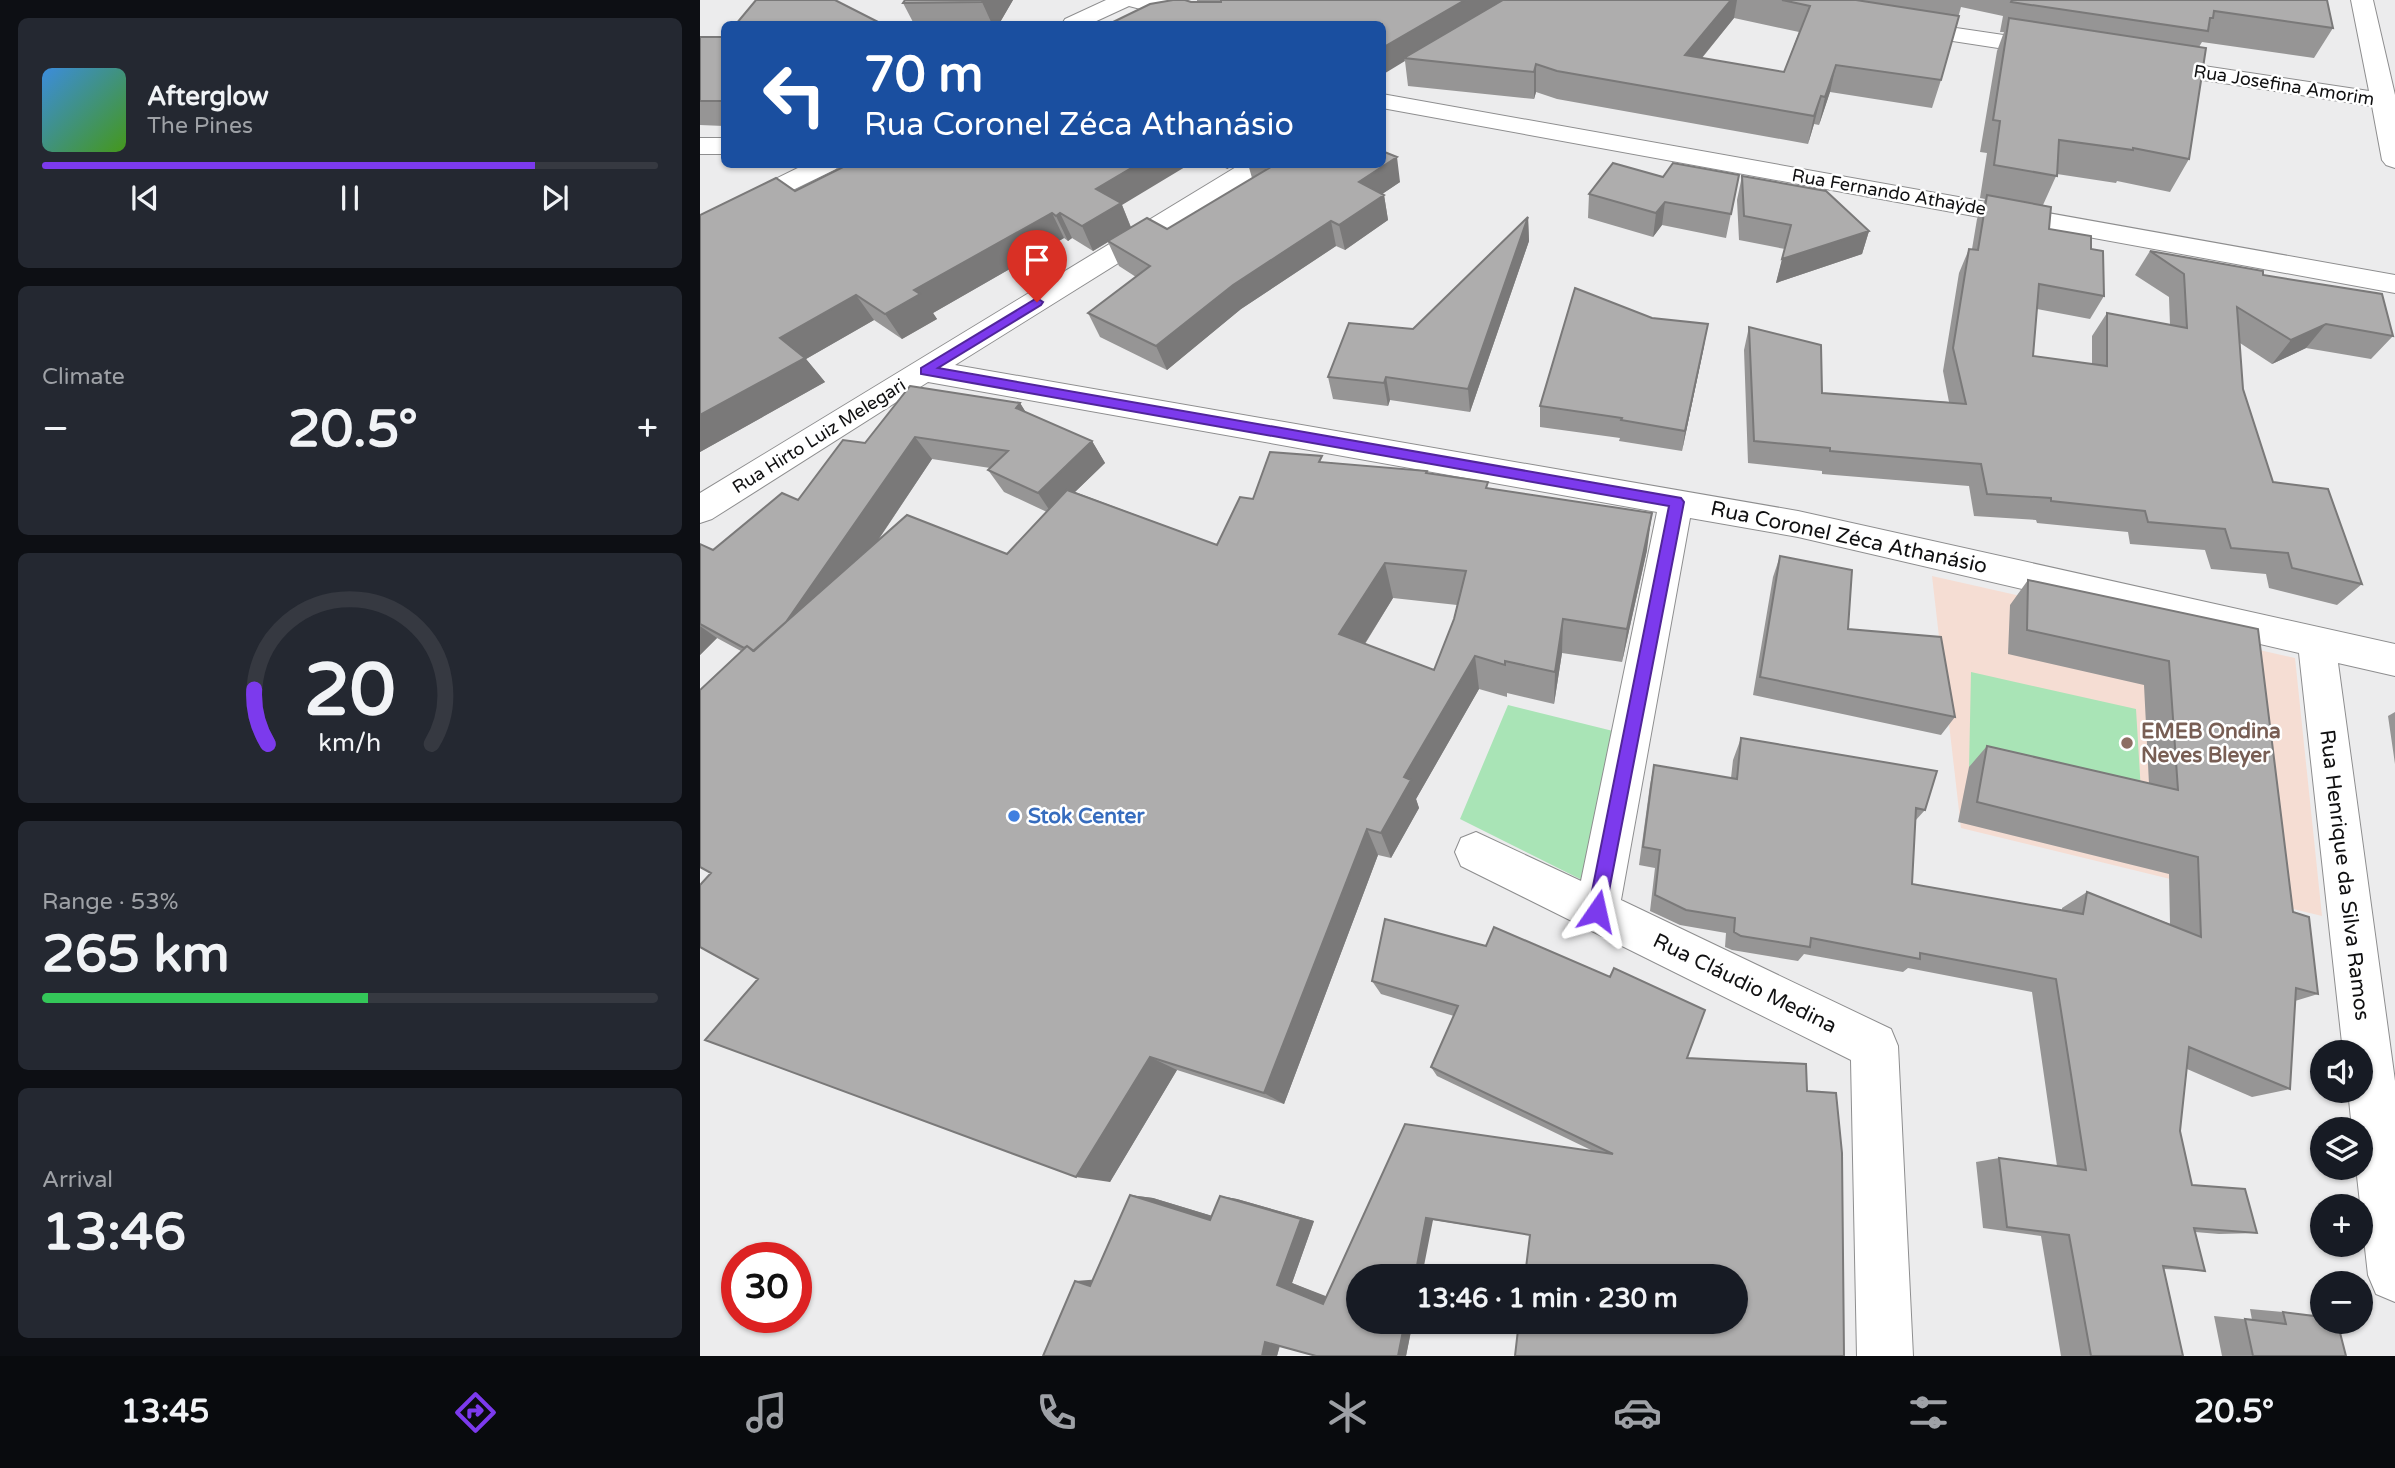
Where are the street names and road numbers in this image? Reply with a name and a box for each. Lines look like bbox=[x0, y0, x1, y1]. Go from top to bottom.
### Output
street label: Rua Josefina Amorim bbox=[2192, 60, 2376, 110]
street label: Rua Fernando Athaýde bbox=[1790, 164, 1988, 220]
street label: Rua Hirto Luiz Melegari bbox=[728, 374, 910, 498]
street label: Rua Coronel Zéca Athanásio bbox=[1708, 496, 1989, 579]
street label: Rua Henrique da Silva Ramos bbox=[2314, 728, 2375, 1022]
street label: Rua Cláudio Medina bbox=[1649, 928, 1841, 1039]

